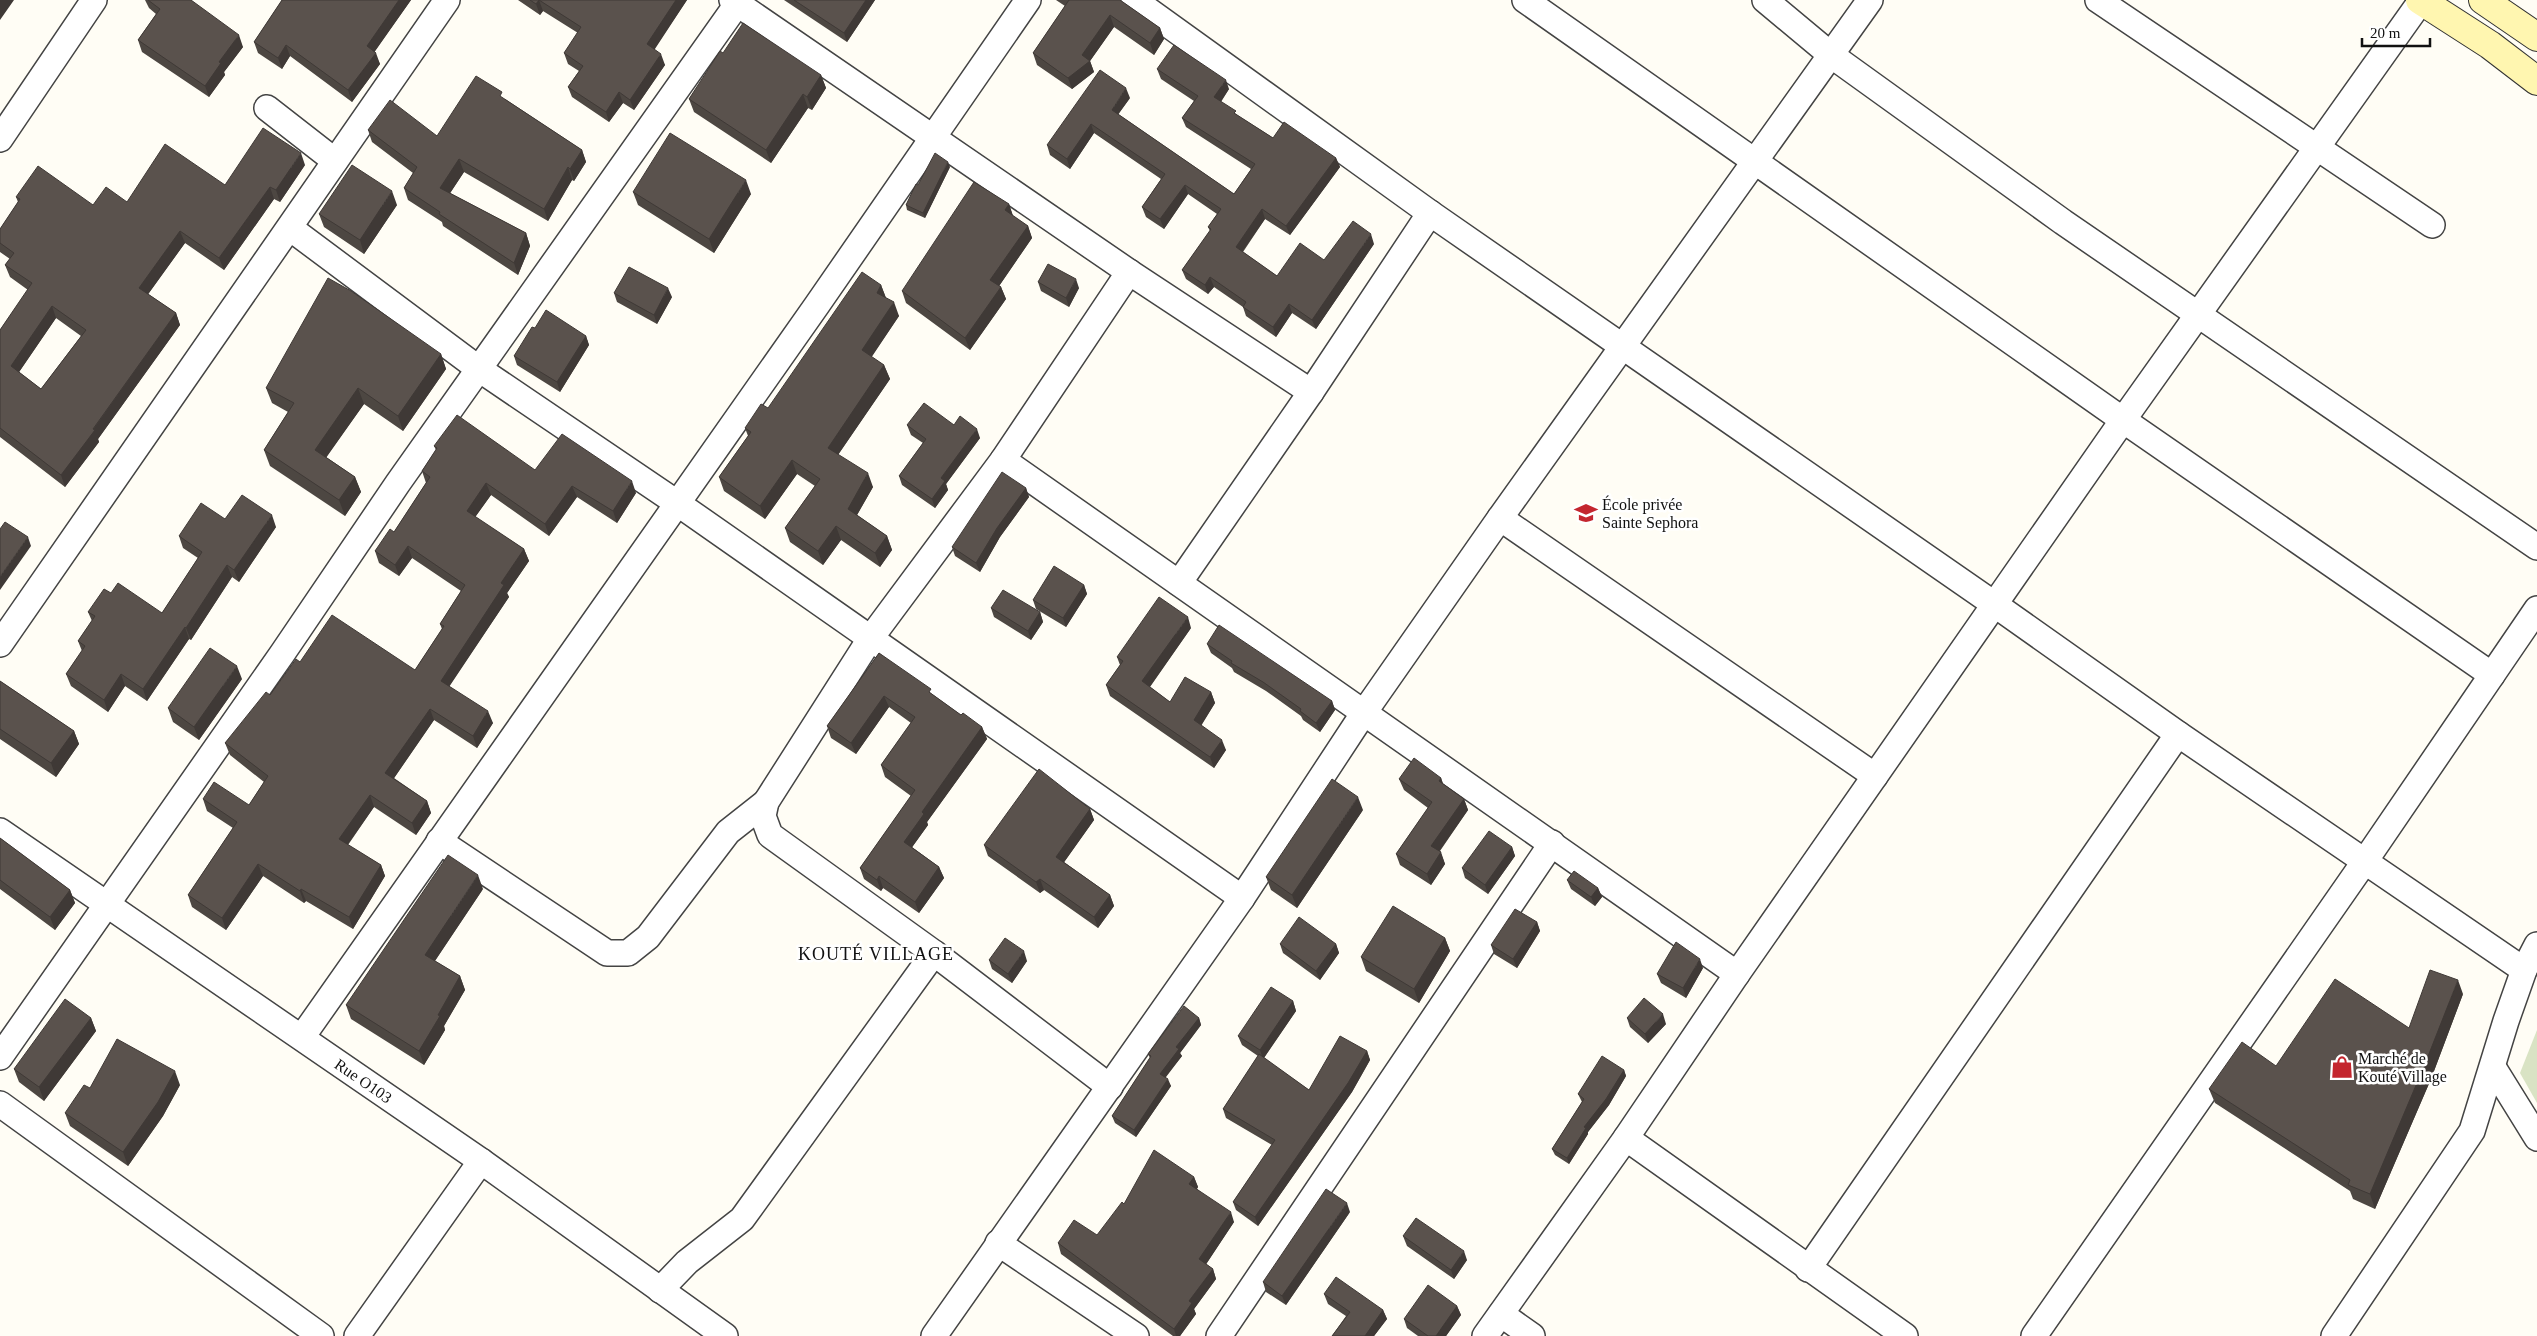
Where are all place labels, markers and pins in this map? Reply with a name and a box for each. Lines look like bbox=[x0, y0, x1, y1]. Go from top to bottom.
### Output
place label: École privée Sainte Sephora bbox=[1602, 495, 1698, 532]
school or university icon: École privée Sainte Sephora bbox=[1573, 500, 1599, 526]
place label: Marché de Kouté Village bbox=[2358, 1050, 2447, 1086]
shop icon: Marché de Kouté Village bbox=[2329, 1054, 2355, 1080]

